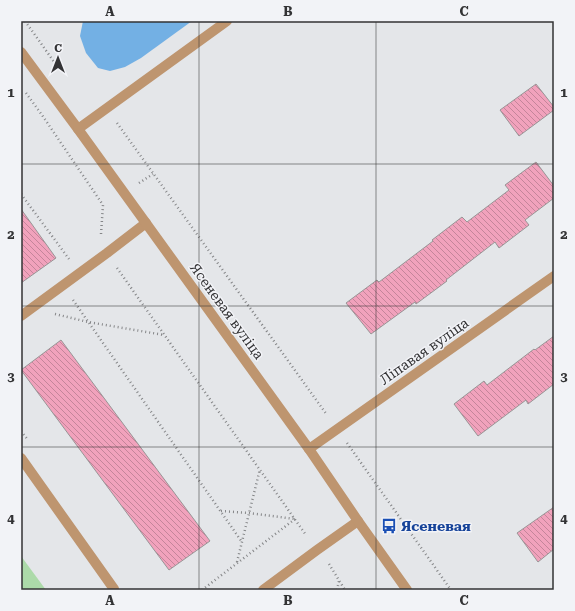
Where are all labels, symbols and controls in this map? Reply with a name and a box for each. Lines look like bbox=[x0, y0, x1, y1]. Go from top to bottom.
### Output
text: A bbox=[105, 4, 115, 19]
text: B bbox=[283, 4, 293, 19]
text: C bbox=[459, 4, 469, 19]
north arrow bbox=[38, 38, 78, 78]
text: С bbox=[54, 42, 62, 55]
text: 1 bbox=[7, 85, 15, 100]
text: 1 bbox=[560, 85, 568, 100]
text: 2 bbox=[7, 227, 15, 242]
text: 2 bbox=[560, 227, 568, 242]
street label: Ясеневая вуліца bbox=[187, 260, 267, 362]
street label: Ліпавая вуліца bbox=[376, 314, 472, 388]
text: 3 bbox=[7, 369, 15, 384]
text: 3 bbox=[560, 369, 568, 384]
text: 4 bbox=[7, 511, 15, 526]
text: 4 bbox=[560, 511, 568, 526]
bus stop icon: Ясеневая bbox=[380, 517, 398, 535]
place label: Ясеневая bbox=[401, 518, 471, 534]
text: A bbox=[105, 593, 115, 608]
text: B bbox=[283, 593, 293, 608]
text: C bbox=[459, 593, 469, 608]

